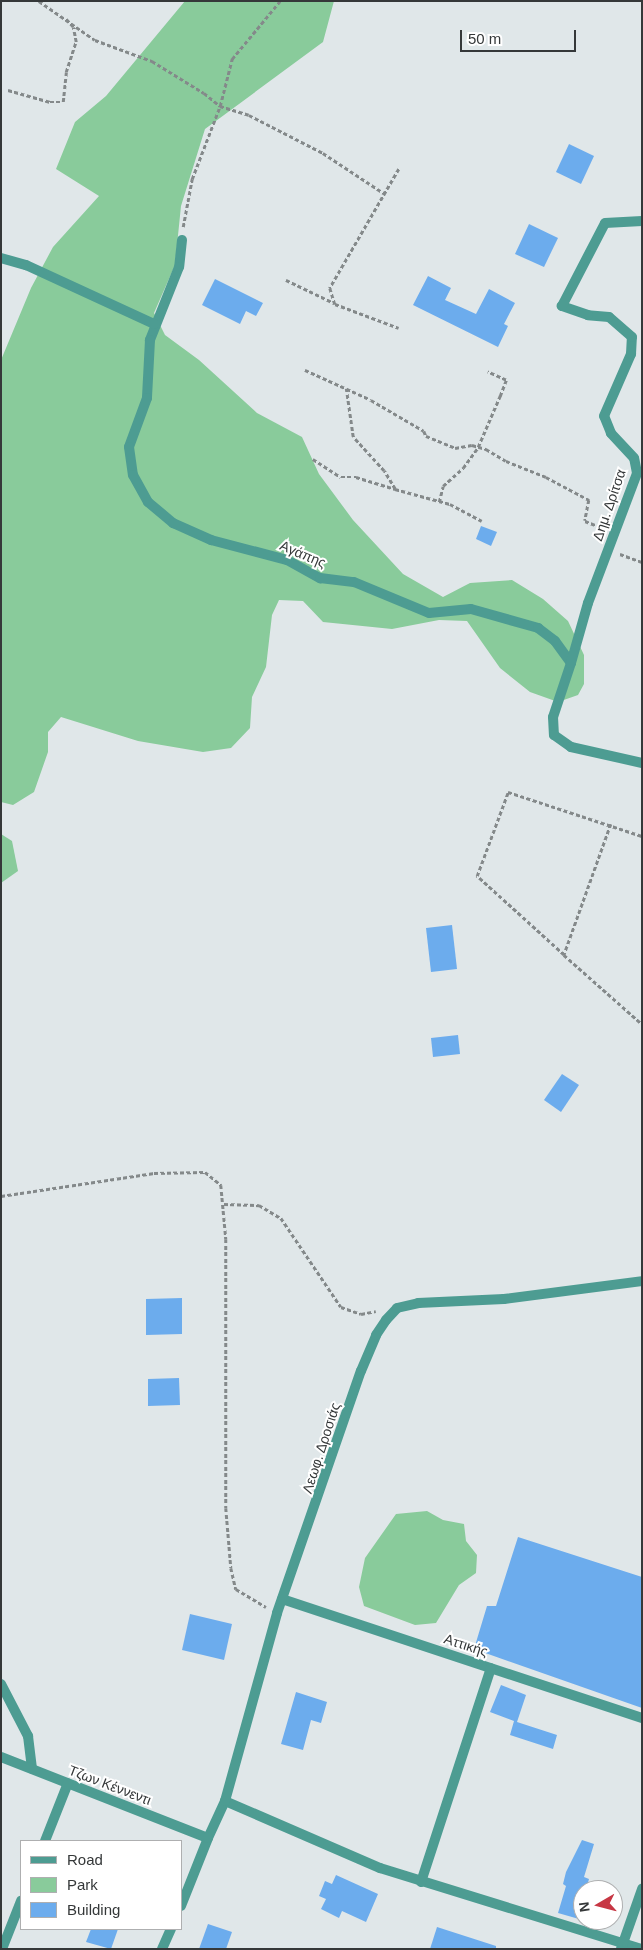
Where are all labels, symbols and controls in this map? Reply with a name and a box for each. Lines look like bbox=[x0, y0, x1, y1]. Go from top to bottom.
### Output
scale bar bbox=[463, 20, 579, 52]
text: 50 m bbox=[468, 30, 501, 47]
street label: Δημ. Δρίτσα bbox=[589, 467, 629, 543]
street label: Αγάπης bbox=[277, 537, 329, 571]
street label: Λεωφ. Δροσιάς bbox=[298, 1400, 344, 1496]
street label: Αττικής bbox=[442, 1630, 490, 1660]
street label: Τζων Κέννεντι bbox=[66, 1762, 154, 1808]
legend bbox=[20, 1840, 182, 1930]
text: Road bbox=[67, 1851, 103, 1868]
text: Park bbox=[67, 1876, 98, 1893]
north arrow bbox=[573, 1880, 623, 1930]
text: Building bbox=[67, 1901, 120, 1918]
text: N bbox=[576, 1901, 593, 1913]

